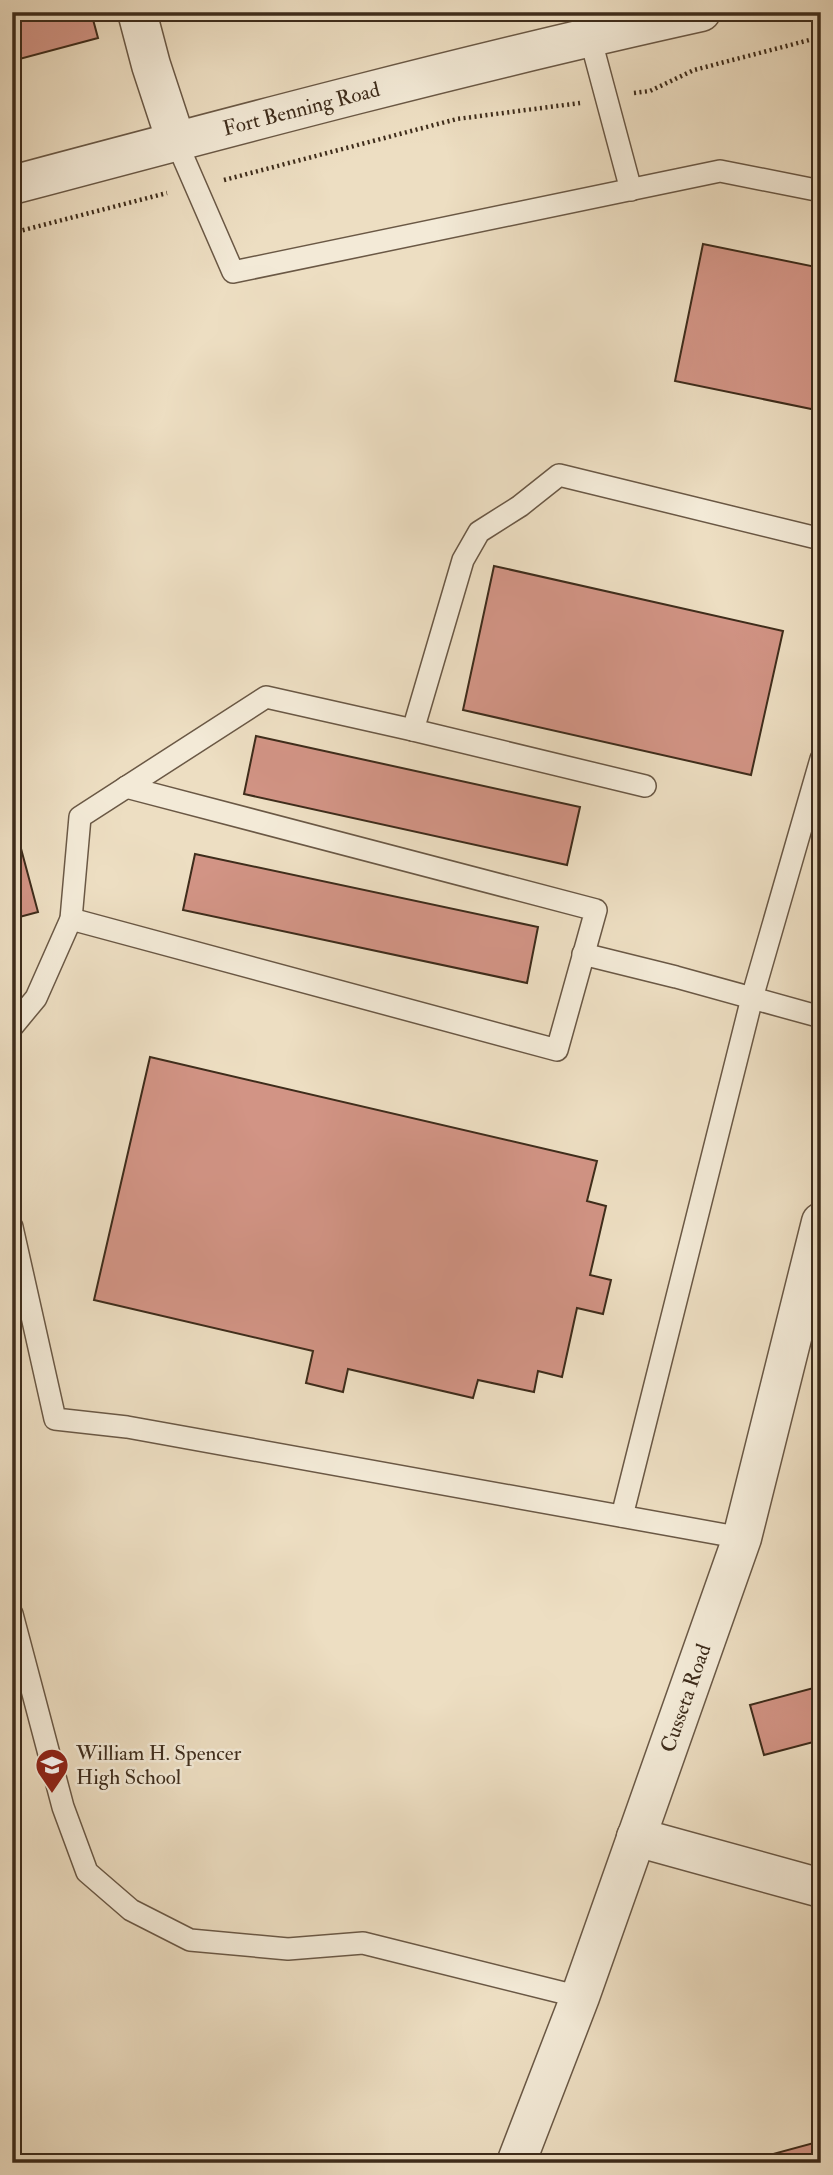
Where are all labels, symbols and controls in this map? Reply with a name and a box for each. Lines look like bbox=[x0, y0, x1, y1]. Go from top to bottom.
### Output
street label: Fort Benning Road bbox=[220, 76, 383, 142]
street label: Cusseta Road bbox=[654, 1640, 717, 1756]
place label: William H. Spencer High School bbox=[75, 1740, 241, 1791]
school or university icon: William H. Spencer High School bbox=[33, 1746, 71, 1795]

